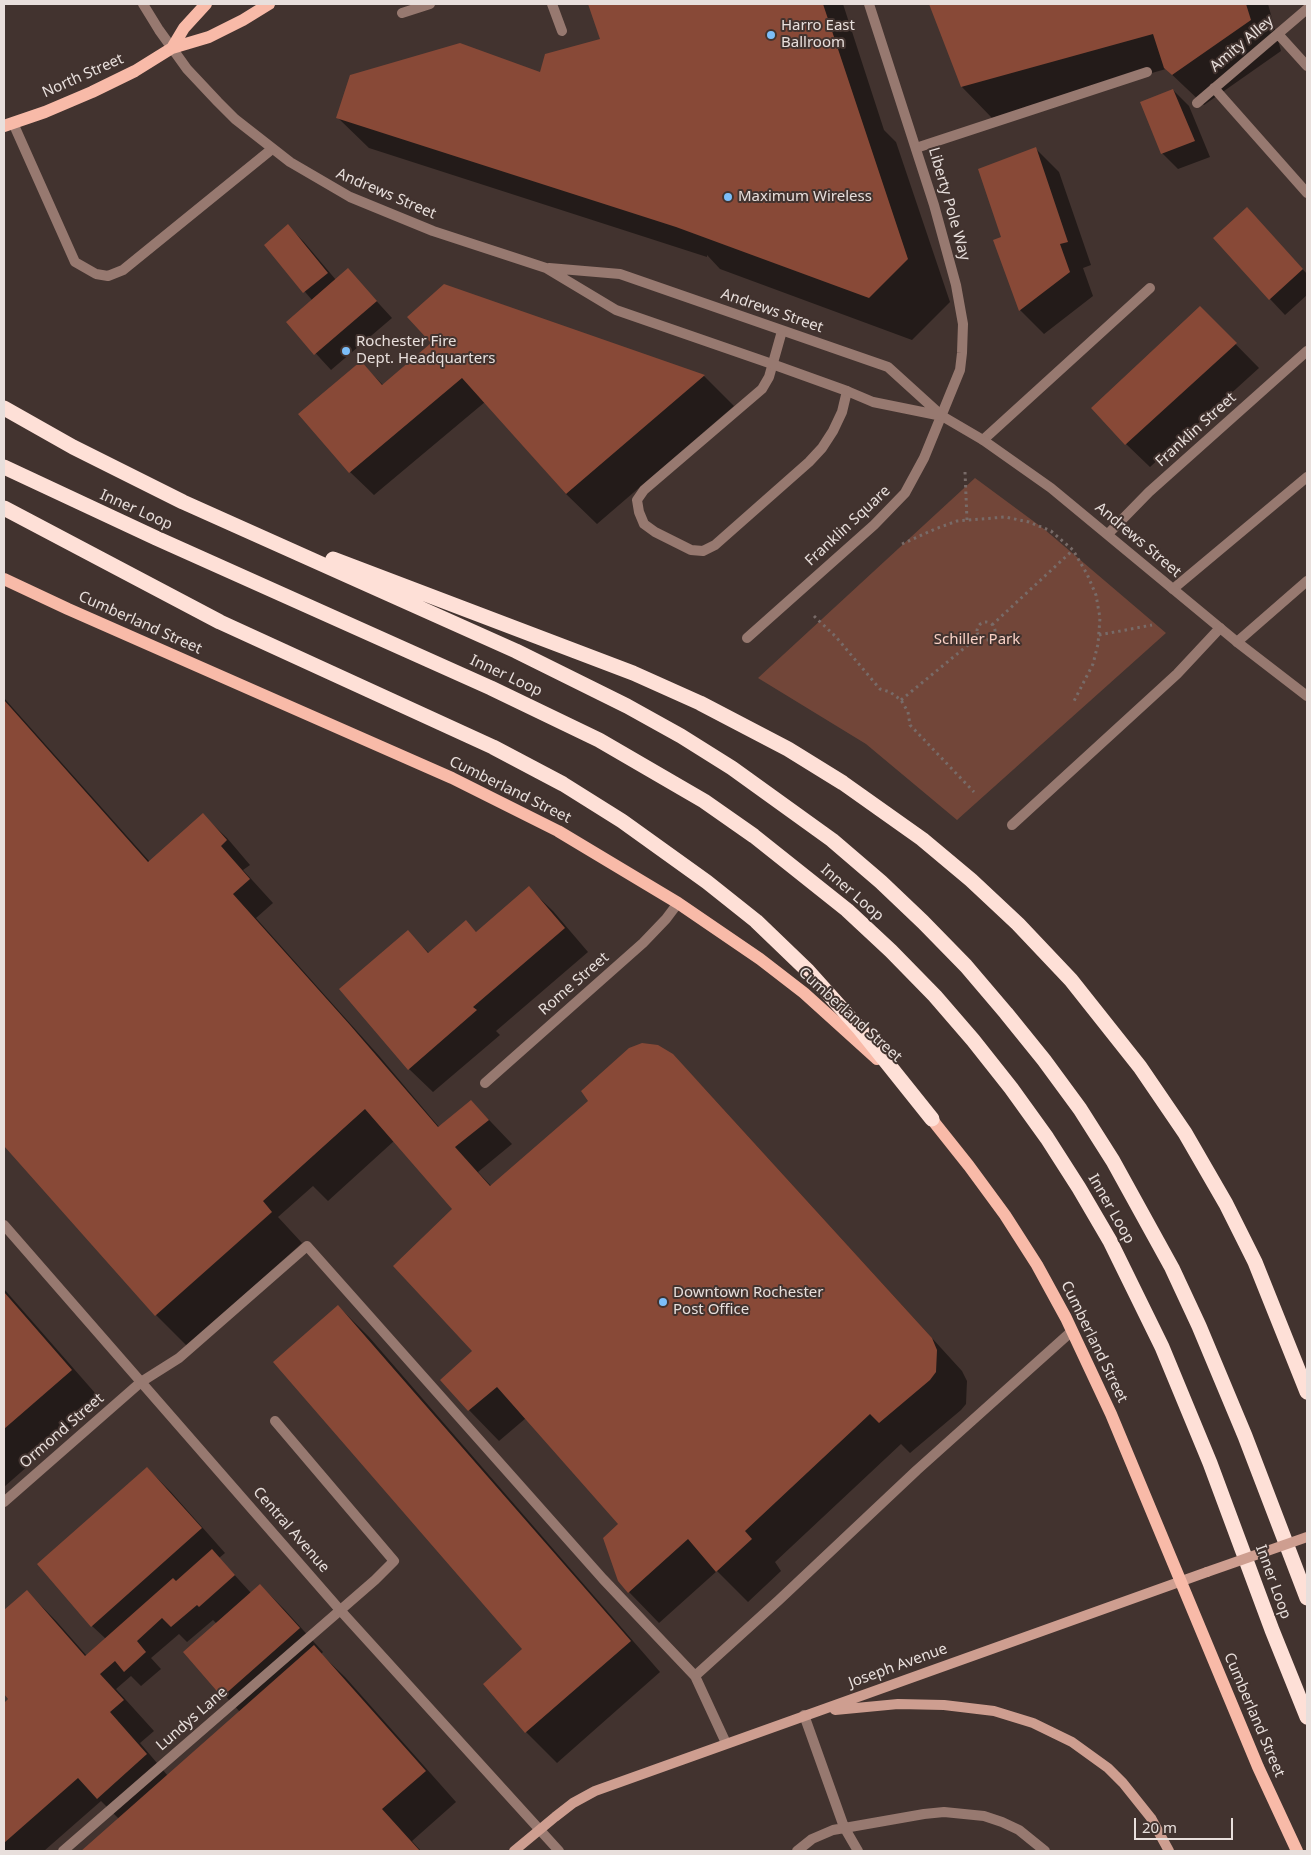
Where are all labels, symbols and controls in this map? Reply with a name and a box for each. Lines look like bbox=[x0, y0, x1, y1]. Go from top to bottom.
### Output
street label: Amity Alley bbox=[1207, 12, 1277, 76]
place label: Harro East Ballroom bbox=[781, 17, 855, 52]
marker: Harro East Ballroom bbox=[765, 29, 777, 41]
street label: North Street bbox=[40, 50, 126, 102]
street label: Liberty Pole Way bbox=[924, 145, 974, 263]
street label: Andrews Street bbox=[333, 165, 439, 223]
place label: Maximum Wireless bbox=[738, 188, 872, 206]
marker: Maximum Wireless bbox=[722, 191, 734, 203]
street label: Andrews Street bbox=[719, 285, 825, 337]
place label: Rochester Fire Dept. Headquarters bbox=[356, 333, 496, 368]
marker: Rochester Fire Dept. Headquarters bbox=[340, 345, 352, 357]
street label: Franklin Street bbox=[1152, 389, 1240, 471]
street label: Franklin Square bbox=[802, 482, 894, 570]
street label: Inner Loop bbox=[97, 486, 175, 534]
street label: Andrews Street bbox=[1091, 499, 1185, 581]
street label: Cumberland Street bbox=[75, 588, 205, 658]
park label: Schiller Park bbox=[934, 631, 1020, 649]
street label: Inner Loop bbox=[467, 651, 545, 701]
street label: Cumberland Street bbox=[446, 753, 574, 827]
street label: Inner Loop bbox=[817, 861, 887, 925]
street label: Rome Street bbox=[535, 949, 613, 1019]
street label: Cumberland Street bbox=[794, 964, 906, 1066]
street label: Inner Loop bbox=[1084, 1171, 1138, 1247]
street label: Cumberland Street bbox=[1057, 1278, 1131, 1406]
place label: Downtown Rochester Post Office bbox=[673, 1284, 824, 1319]
marker: Downtown Rochester Post Office bbox=[657, 1296, 669, 1308]
street label: Ormond Street bbox=[16, 1390, 108, 1472]
street label: Central Avenue bbox=[249, 1484, 333, 1576]
street label: Inner Loop bbox=[1251, 1543, 1295, 1621]
street label: Joseph Avenue bbox=[846, 1640, 950, 1692]
street label: Cumberland Street bbox=[1220, 1650, 1288, 1780]
street label: Lundys Lane bbox=[153, 1683, 231, 1755]
scale bar bbox=[1136, 1808, 1235, 1840]
text: 20 m bbox=[1142, 1817, 1177, 1837]

